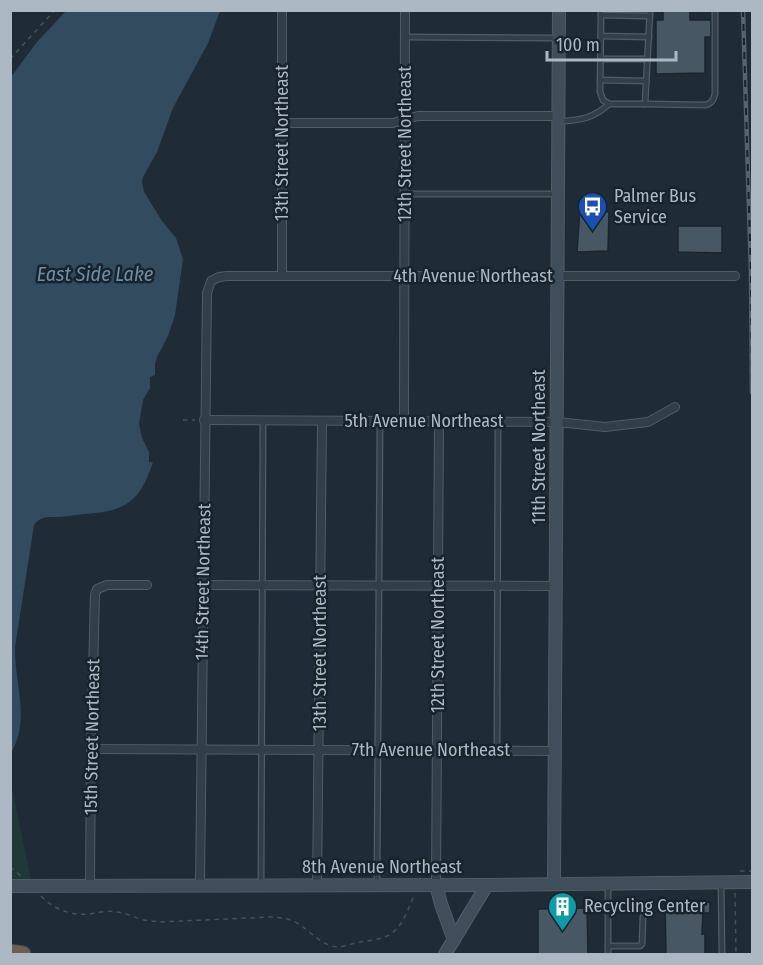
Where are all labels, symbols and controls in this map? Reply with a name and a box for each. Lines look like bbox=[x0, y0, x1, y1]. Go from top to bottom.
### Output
scale bar bbox=[547, 24, 676, 62]
text: 100 m bbox=[556, 34, 600, 56]
street label: 13th Street Northeast bbox=[271, 65, 293, 221]
street label: 12th Street Northeast bbox=[394, 66, 416, 222]
place label: Palmer Bus Service bbox=[614, 185, 696, 228]
bus stop icon: Palmer Bus Service bbox=[577, 190, 609, 232]
water label: East Side Lake bbox=[37, 262, 154, 286]
street label: 4th Avenue Northeast bbox=[393, 265, 553, 287]
street label: 11th Street Northeast bbox=[528, 369, 550, 524]
street label: 5th Avenue Northeast bbox=[344, 410, 504, 432]
street label: 14th Street Northeast bbox=[191, 503, 215, 661]
street label: 12th Street Northeast bbox=[427, 557, 449, 713]
street label: 13th Street Northeast bbox=[309, 575, 331, 731]
street label: 15th Street Northeast bbox=[80, 659, 104, 815]
street label: 7th Avenue Northeast bbox=[352, 739, 510, 761]
street label: 8th Avenue Northeast bbox=[302, 856, 462, 878]
building icon: Recycling Center bbox=[547, 890, 579, 932]
place label: Recycling Center bbox=[584, 895, 706, 917]

